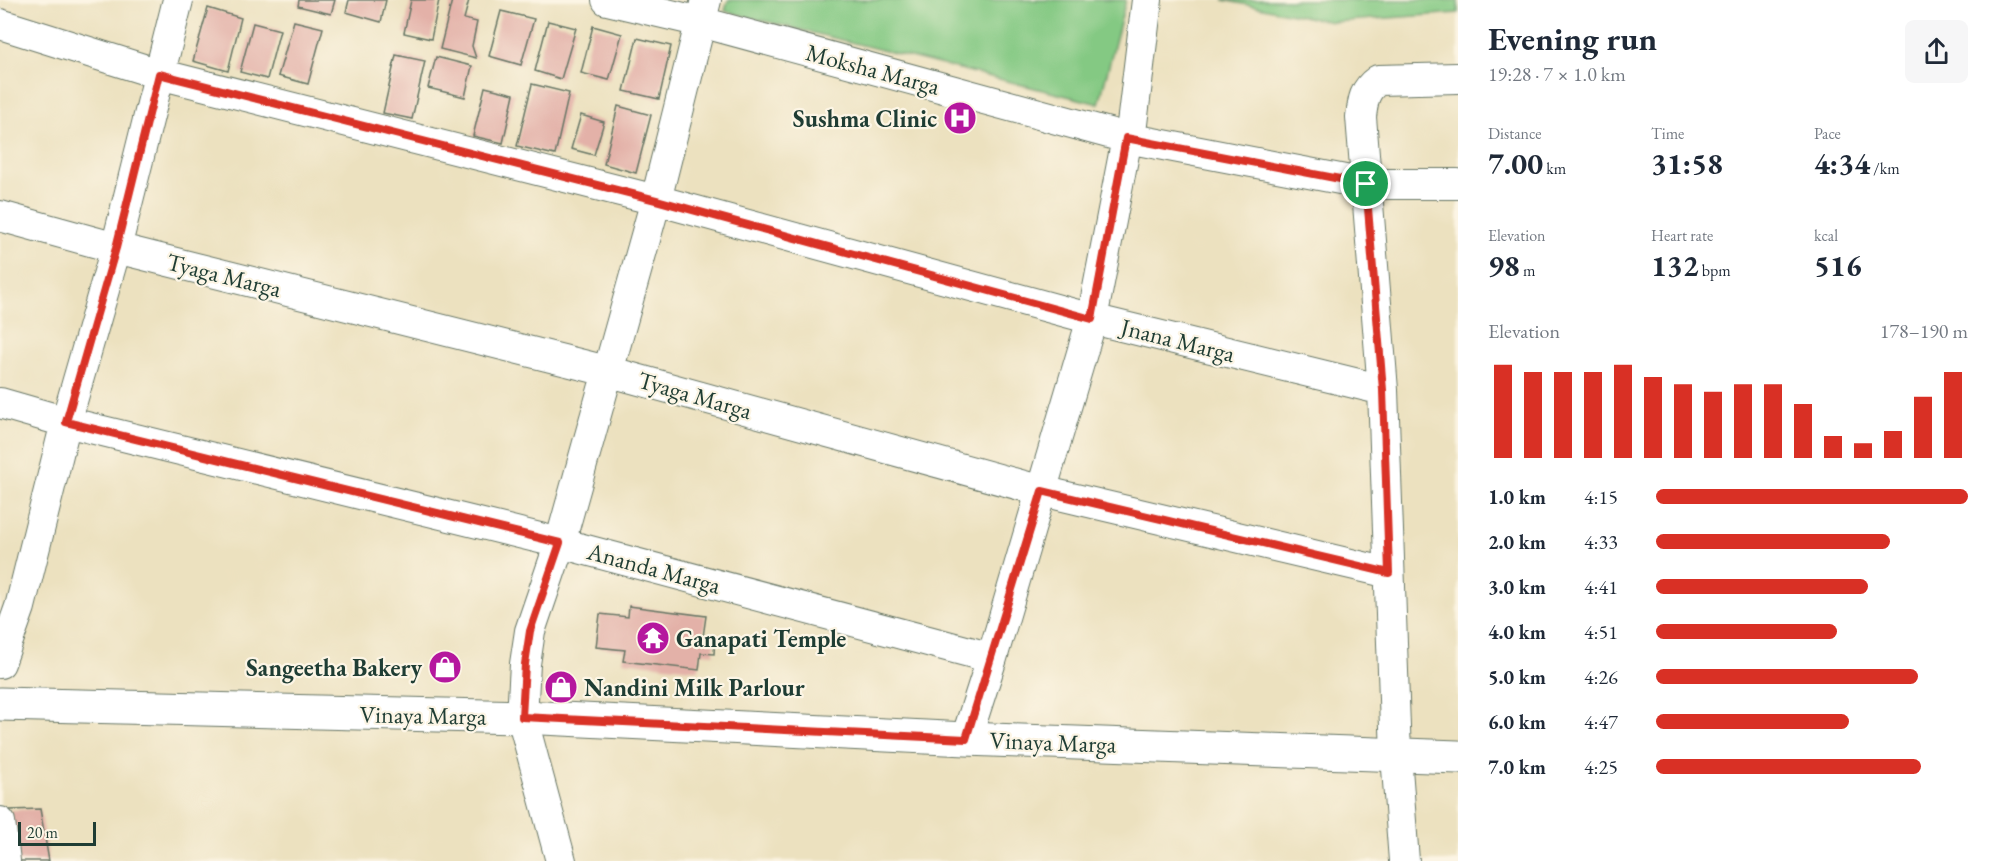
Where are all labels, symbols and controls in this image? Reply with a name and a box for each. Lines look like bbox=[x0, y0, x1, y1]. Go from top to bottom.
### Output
text: Evening run bbox=[1488, 17, 1657, 60]
button: share bbox=[1905, 20, 1968, 83]
street label: Moksha Marga bbox=[803, 36, 944, 102]
text: 19:28 · 7 × 1.0 km bbox=[1488, 61, 1626, 87]
hospital icon: Sushma Clinic bbox=[942, 100, 978, 136]
place label: Sushma Clinic bbox=[793, 103, 937, 134]
text: Distance bbox=[1488, 123, 1541, 144]
text: Time bbox=[1651, 123, 1684, 144]
text: Pace bbox=[1814, 123, 1841, 144]
text: 7.00 bbox=[1488, 144, 1543, 183]
text: 31:58 bbox=[1651, 144, 1723, 183]
text: 4:34 bbox=[1814, 144, 1870, 183]
pin bbox=[1340, 158, 1391, 209]
text: km bbox=[1543, 158, 1566, 179]
text: /km bbox=[1870, 158, 1900, 179]
icon: arrive bbox=[1349, 167, 1382, 200]
text: Elevation bbox=[1488, 225, 1546, 246]
text: Heart rate bbox=[1651, 225, 1713, 246]
text: kcal bbox=[1814, 225, 1838, 246]
street label: Tyaga Marga bbox=[163, 246, 285, 304]
text: 98 bbox=[1488, 246, 1520, 285]
text: 132 bbox=[1651, 246, 1699, 285]
text: 516 bbox=[1814, 246, 1862, 285]
text: m bbox=[1520, 260, 1535, 281]
text: bpm bbox=[1699, 260, 1731, 281]
street label: Jnana Marga bbox=[1116, 310, 1239, 369]
text: Elevation bbox=[1488, 318, 1560, 344]
text: 178–190 m bbox=[1880, 318, 1968, 344]
street label: Tyaga Marga bbox=[635, 364, 756, 426]
text: 1.0 km bbox=[1488, 484, 1546, 510]
text: 4:15 bbox=[1584, 484, 1618, 510]
text: 2.0 km bbox=[1488, 529, 1546, 555]
text: 4:33 bbox=[1584, 529, 1618, 555]
street label: Ananda Marga bbox=[583, 535, 724, 601]
text: 3.0 km bbox=[1488, 574, 1546, 600]
text: 4:41 bbox=[1584, 574, 1618, 600]
text: 4.0 km bbox=[1488, 619, 1546, 645]
text: 4:51 bbox=[1584, 619, 1618, 645]
temple icon: Ganapati Temple bbox=[635, 620, 671, 656]
place label: Ganapati Temple bbox=[676, 623, 846, 654]
shop icon: Sangeetha Bakery bbox=[427, 649, 463, 685]
place label: Sangeetha Bakery bbox=[246, 652, 422, 684]
text: 5.0 km bbox=[1488, 664, 1546, 690]
text: 4:26 bbox=[1584, 664, 1618, 690]
shop icon: Nandini Milk Parlour bbox=[543, 669, 579, 705]
place label: Nandini Milk Parlour bbox=[584, 672, 805, 703]
street label: Vinaya Marga bbox=[359, 698, 487, 732]
text: 6.0 km bbox=[1488, 709, 1546, 735]
text: 4:47 bbox=[1584, 709, 1618, 735]
street label: Vinaya Marga bbox=[989, 724, 1117, 760]
text: 7.0 km bbox=[1488, 754, 1546, 780]
text: 4:25 bbox=[1584, 754, 1618, 780]
scale bar bbox=[18, 819, 96, 846]
text: 20 m bbox=[27, 822, 58, 843]

